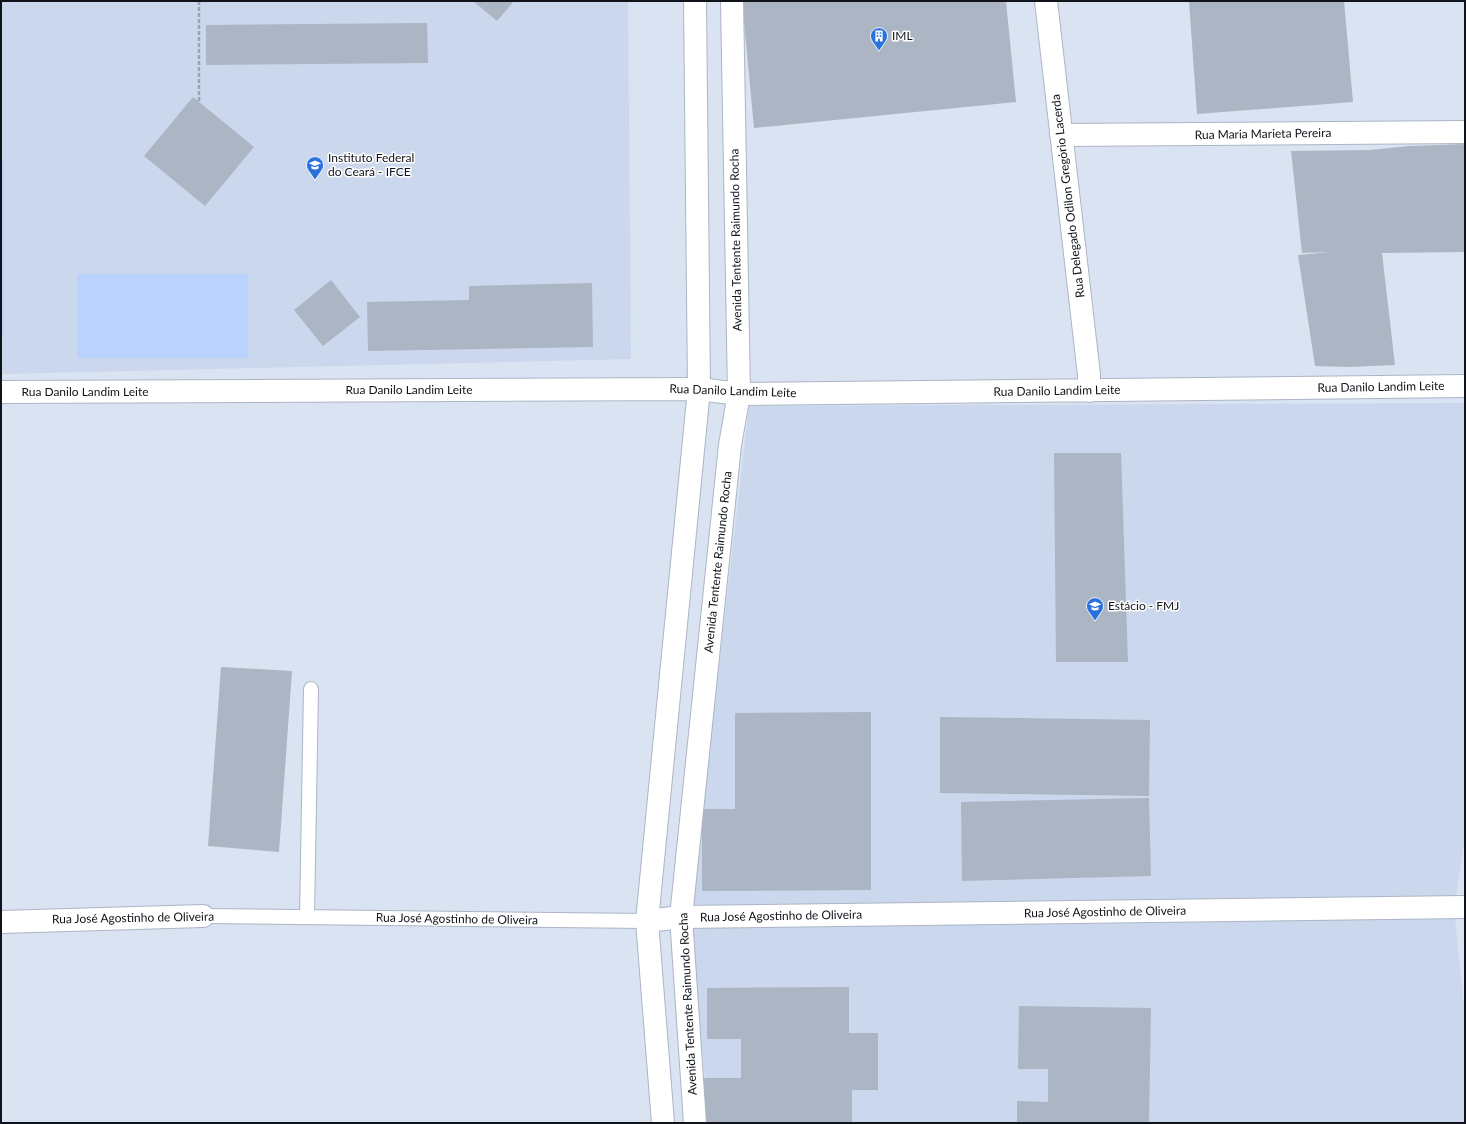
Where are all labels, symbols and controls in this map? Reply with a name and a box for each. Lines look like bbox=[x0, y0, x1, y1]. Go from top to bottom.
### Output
building icon: IML bbox=[869, 26, 889, 51]
place label: IML bbox=[892, 28, 913, 43]
street label: Rua Delegado Odilon Gregório Lacerda bbox=[1048, 93, 1087, 299]
street label: Rua Maria Marieta Pereira bbox=[1194, 125, 1332, 142]
street label: Avenida Tentente Raimundo Rocha bbox=[726, 148, 745, 332]
place label: Instituto Federal do Ceará - IFCE bbox=[328, 150, 414, 179]
school or university icon: Instituto Federal do Ceará - IFCE bbox=[305, 155, 325, 180]
street label: Rua Danilo Landim Leite bbox=[1317, 378, 1445, 395]
street label: Rua Danilo Landim Leite bbox=[669, 381, 797, 400]
street label: Rua Danilo Landim Leite bbox=[345, 382, 473, 397]
street label: Rua Danilo Landim Leite bbox=[993, 382, 1121, 399]
street label: Rua Danilo Landim Leite bbox=[21, 384, 149, 399]
street label: Avenida Tentente Raimundo Rocha bbox=[700, 470, 735, 654]
school or university icon: Estácio - FMJ bbox=[1085, 596, 1105, 621]
place label: Estácio - FMJ bbox=[1108, 598, 1179, 613]
street label: Rua José Agostinho de Oliveira bbox=[1024, 903, 1186, 920]
street label: Rua José Agostinho de Oliveira bbox=[700, 907, 862, 924]
street label: Rua José Agostinho de Oliveira bbox=[52, 909, 214, 926]
street label: Rua José Agostinho de Oliveira bbox=[376, 910, 538, 927]
street label: Avenida Tentente Raimundo Rocha bbox=[675, 912, 700, 1096]

